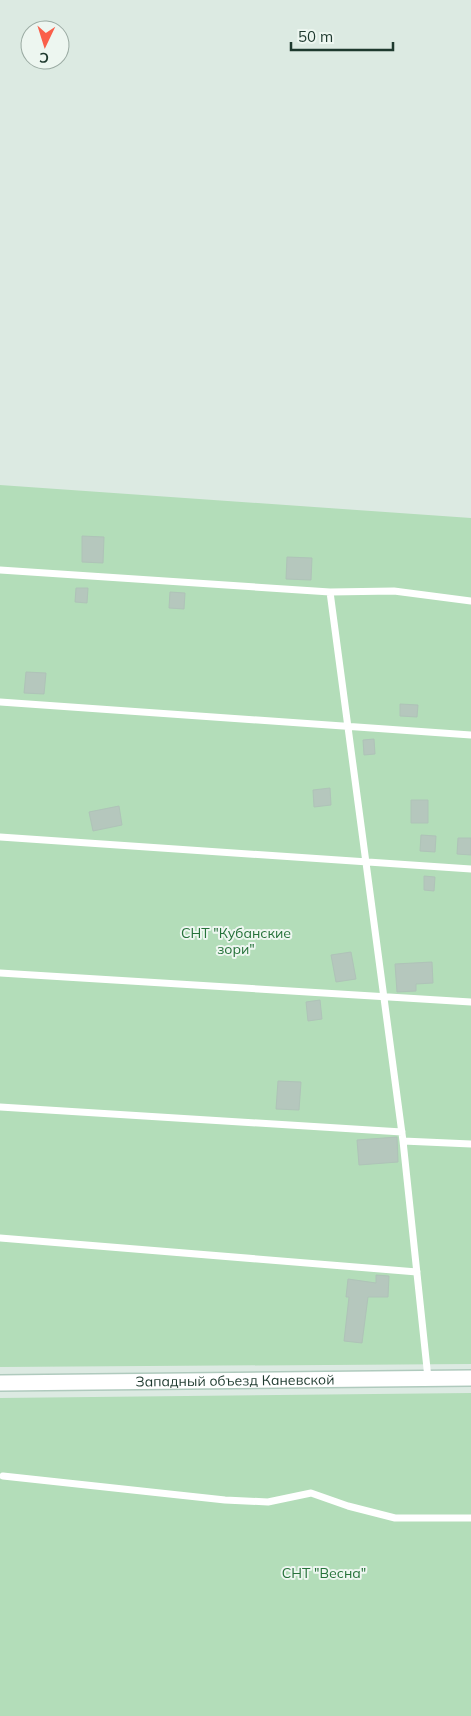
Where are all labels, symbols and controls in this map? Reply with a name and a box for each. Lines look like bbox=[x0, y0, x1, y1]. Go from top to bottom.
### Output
north arrow bbox=[20, 20, 70, 70]
scale bar bbox=[291, 20, 394, 52]
text: 50 m bbox=[298, 27, 333, 46]
text: С bbox=[39, 49, 50, 67]
park label: СНТ "Кубанские зори" bbox=[181, 924, 291, 958]
street label: Западный объезд Каневской bbox=[135, 1370, 335, 1391]
park label: СНТ "Весна" bbox=[282, 1564, 366, 1582]

